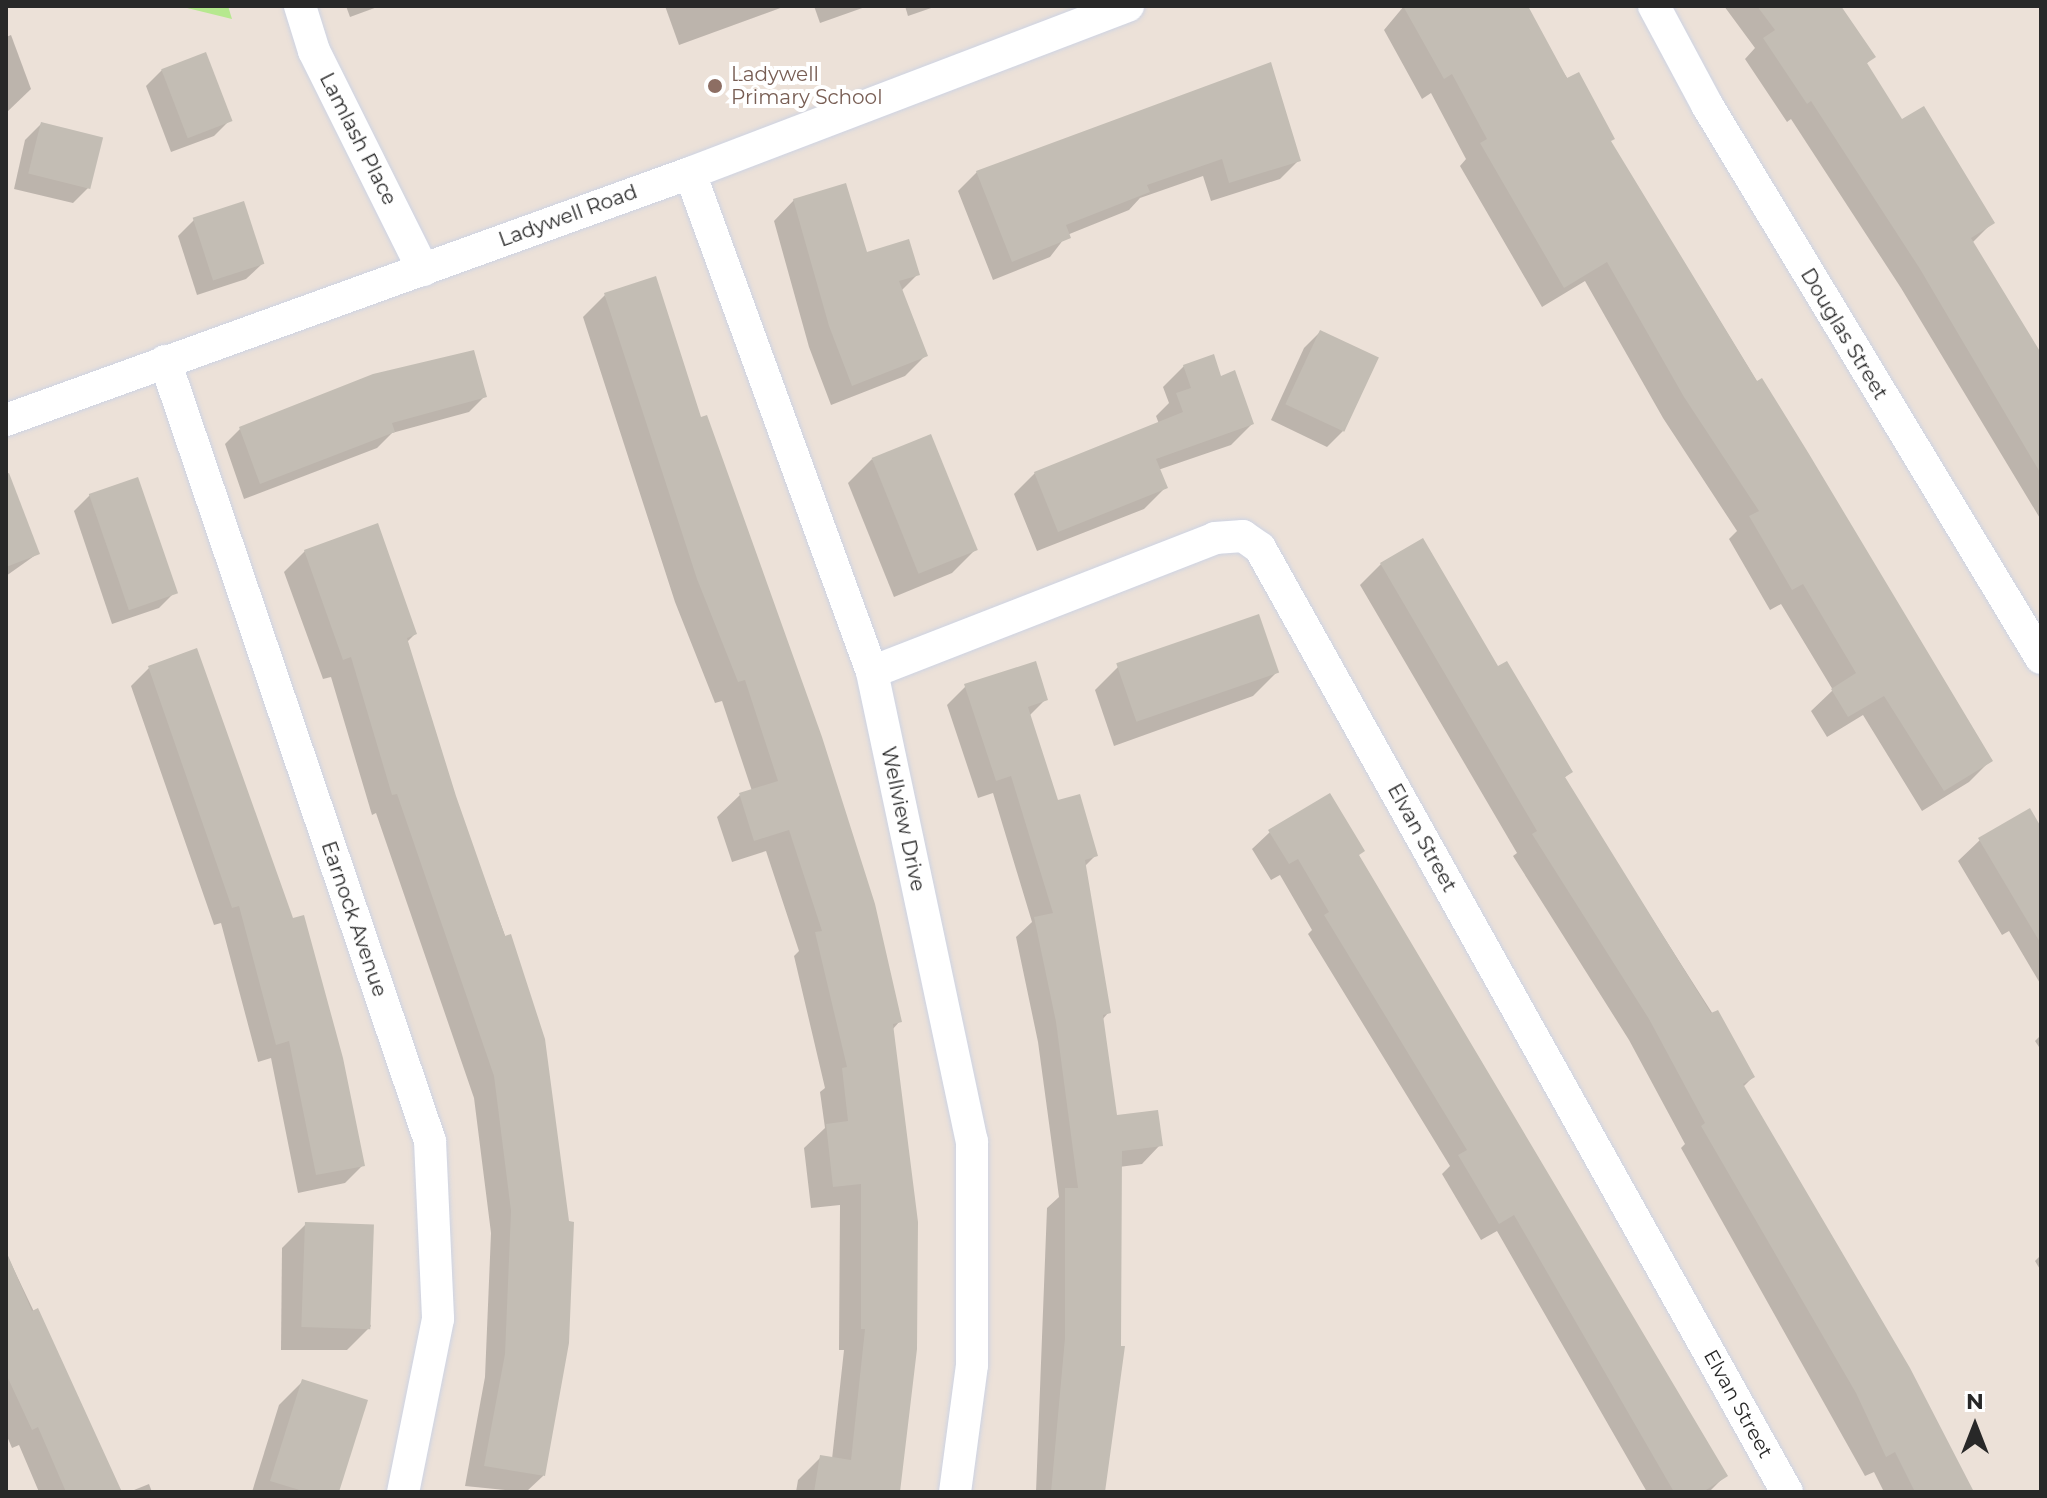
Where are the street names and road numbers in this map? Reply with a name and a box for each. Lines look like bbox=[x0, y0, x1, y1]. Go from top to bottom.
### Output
street label: Lamlash Place bbox=[314, 69, 402, 209]
street label: Ladywell Road bbox=[496, 180, 640, 252]
street label: Douglas Street bbox=[1795, 264, 1893, 404]
street label: Wellview Drive bbox=[876, 744, 930, 894]
street label: Elvan Street bbox=[1382, 780, 1462, 896]
street label: Earnock Avenue bbox=[316, 838, 392, 1000]
street label: Elvan Street bbox=[1698, 1346, 1778, 1462]

